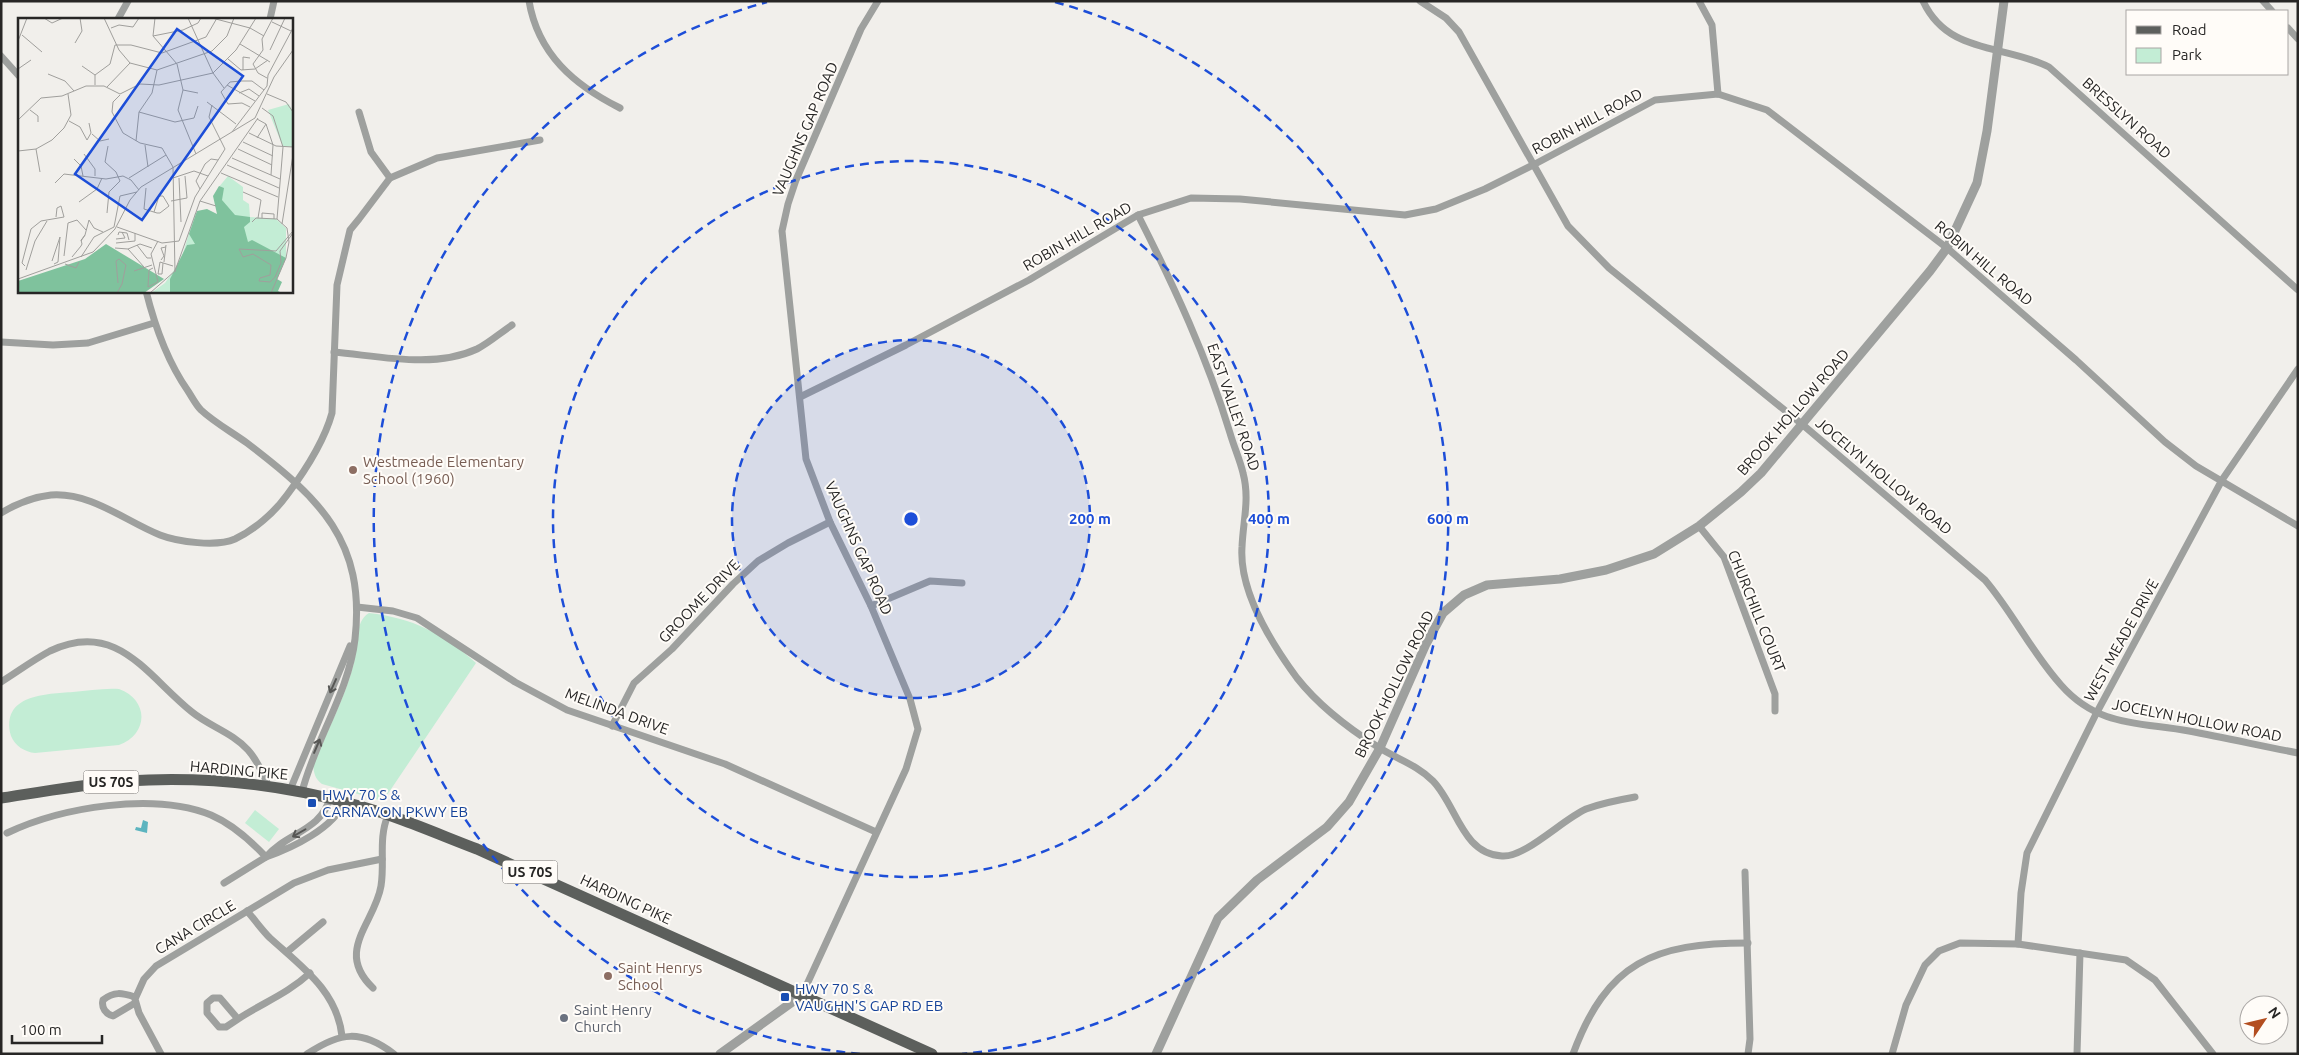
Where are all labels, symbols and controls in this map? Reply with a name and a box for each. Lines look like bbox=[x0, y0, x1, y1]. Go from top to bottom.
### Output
legend bbox=[2126, 10, 2289, 75]
inset map bbox=[18, 18, 292, 292]
text: Road bbox=[2172, 21, 2207, 38]
text: Park bbox=[2172, 46, 2202, 63]
street label: VAUGHNS GAP ROAD bbox=[769, 59, 841, 199]
street label: BRESSLYN ROAD bbox=[2079, 74, 2175, 162]
street label: ROBIN HILL ROAD bbox=[1529, 85, 1645, 157]
street label: ROBIN HILL ROAD bbox=[1020, 198, 1134, 274]
street label: ROBIN HILL ROAD bbox=[1932, 217, 2036, 309]
street label: EAST VALLEY ROAD bbox=[1204, 341, 1264, 473]
street label: BROOK HOLLOW ROAD bbox=[1734, 345, 1852, 479]
street label: JOCELYN HOLLOW ROAD bbox=[1812, 414, 1956, 538]
place label: Westmeade Elementary School (1960) bbox=[363, 453, 524, 487]
marker: Westmeade Elementary School (1960) bbox=[347, 464, 359, 476]
street label: VAUGHNS GAP ROAD bbox=[822, 479, 896, 617]
centre of rings bbox=[902, 510, 920, 528]
text: 200 m bbox=[1069, 510, 1111, 527]
text: 400 m bbox=[1248, 510, 1290, 527]
text: 600 m bbox=[1427, 510, 1469, 527]
street label: CHURCHILL COURT bbox=[1725, 548, 1789, 675]
street label: GROOME DRIVE bbox=[655, 556, 743, 646]
street label: WEST MEADE DRIVE bbox=[2080, 576, 2162, 704]
street label: BROOK HOLLOW ROAD bbox=[1351, 608, 1437, 760]
one-way arrow bbox=[327, 678, 337, 693]
street label: MELINDA DRIVE bbox=[563, 684, 671, 738]
street label: JOCELYN HOLLOW ROAD bbox=[2111, 695, 2283, 745]
one-way arrow bbox=[313, 739, 323, 754]
street label: HARDING PIKE bbox=[189, 757, 289, 783]
road number: US 70S bbox=[84, 770, 138, 794]
place label: HWY 70 S & CARNAVON PKWY EB bbox=[322, 786, 468, 820]
marker: HWY 70 S & CARNAVON PKWY EB bbox=[306, 797, 318, 809]
one-way arrow bbox=[292, 828, 306, 838]
road number: US 70S bbox=[502, 860, 558, 884]
street label: HARDING PIKE bbox=[578, 870, 674, 928]
street label: CANA CIRCLE bbox=[152, 896, 238, 958]
place label: Saint Henrys School bbox=[618, 959, 702, 993]
marker: Saint Henrys School bbox=[602, 970, 614, 982]
place label: HWY 70 S & VAUGHN'S GAP RD EB bbox=[795, 980, 943, 1014]
marker: HWY 70 S & VAUGHN'S GAP RD EB bbox=[779, 991, 791, 1003]
north arrow bbox=[2239, 995, 2289, 1045]
place label: Saint Henry Church bbox=[574, 1001, 652, 1035]
text: N bbox=[2265, 1004, 2284, 1021]
scale bar bbox=[12, 1012, 102, 1044]
marker: Saint Henry Church bbox=[558, 1012, 570, 1024]
text: 100 m bbox=[20, 1021, 62, 1038]

